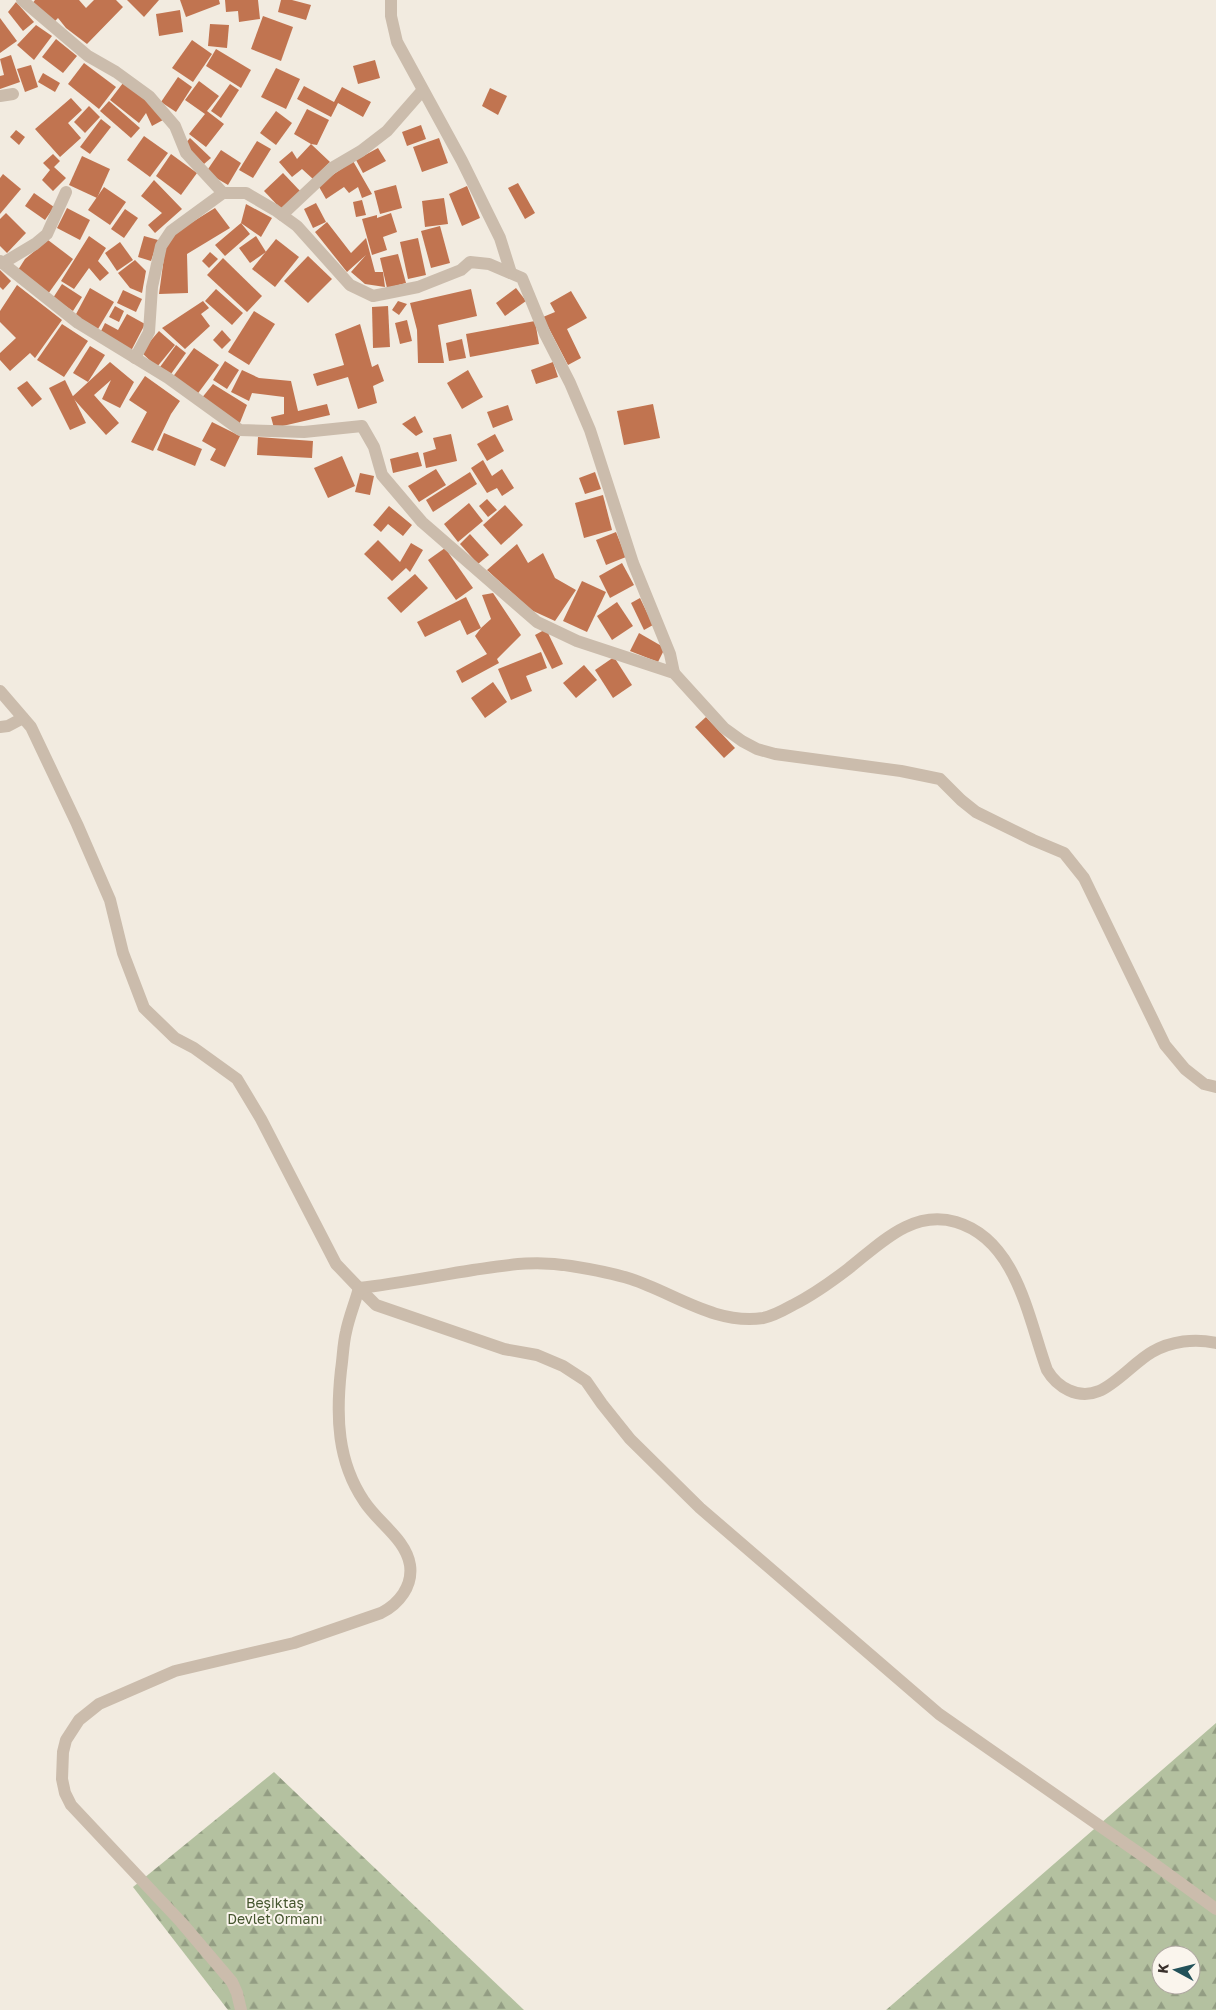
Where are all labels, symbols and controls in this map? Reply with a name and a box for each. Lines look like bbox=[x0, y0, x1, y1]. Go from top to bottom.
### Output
park label: Beşiktaş Devlet Ormanı bbox=[227, 1894, 323, 1927]
north arrow bbox=[1151, 1945, 1201, 1995]
text: K bbox=[1154, 1962, 1172, 1974]

